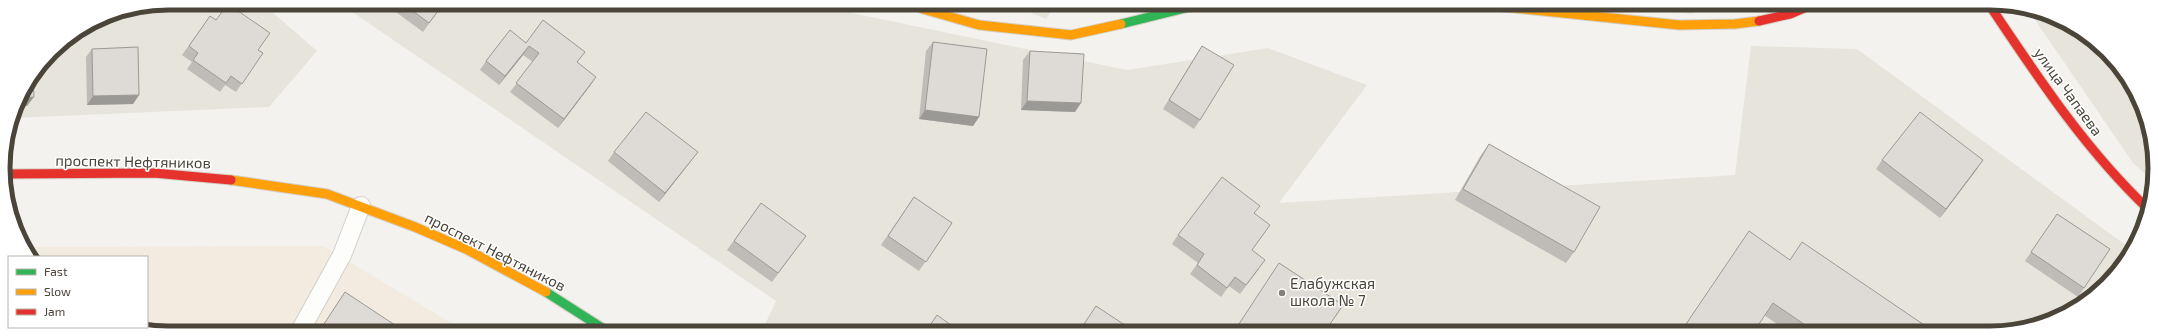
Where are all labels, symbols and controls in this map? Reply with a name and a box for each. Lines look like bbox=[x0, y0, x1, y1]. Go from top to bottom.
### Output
street label: улица Чапаева bbox=[2030, 44, 2107, 140]
street label: проспект Нефтяников bbox=[55, 151, 211, 171]
street label: проспект Нефтяников bbox=[422, 208, 569, 294]
legend bbox=[8, 256, 148, 328]
text: Fast bbox=[44, 264, 68, 278]
place label: Елабужская школа № 7 bbox=[1290, 274, 1375, 309]
text: Slow bbox=[44, 284, 71, 298]
marker: Елабужская школа № 7 bbox=[1277, 288, 1287, 298]
text: Jam bbox=[44, 304, 65, 318]

